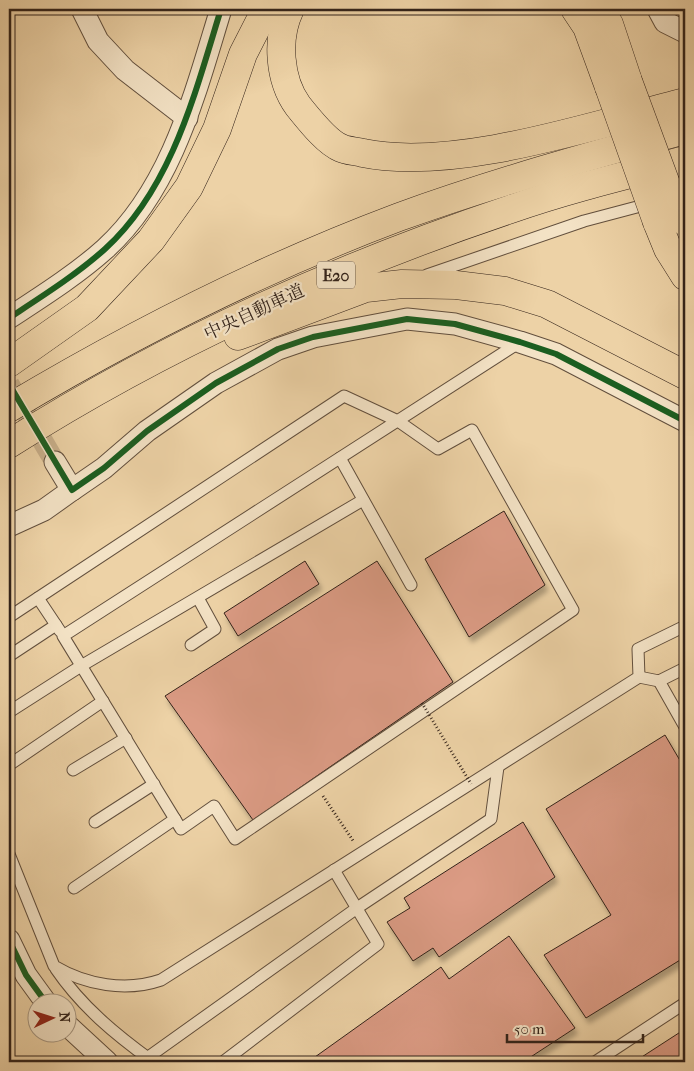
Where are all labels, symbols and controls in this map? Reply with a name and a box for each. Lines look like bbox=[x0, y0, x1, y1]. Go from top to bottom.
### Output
road number: E20 bbox=[317, 262, 355, 288]
street label: 中央自動車道 bbox=[201, 280, 308, 345]
north arrow bbox=[28, 994, 78, 1044]
text: N bbox=[56, 1011, 73, 1023]
scale bar bbox=[507, 1011, 643, 1043]
text: 50 m bbox=[514, 1020, 545, 1038]

